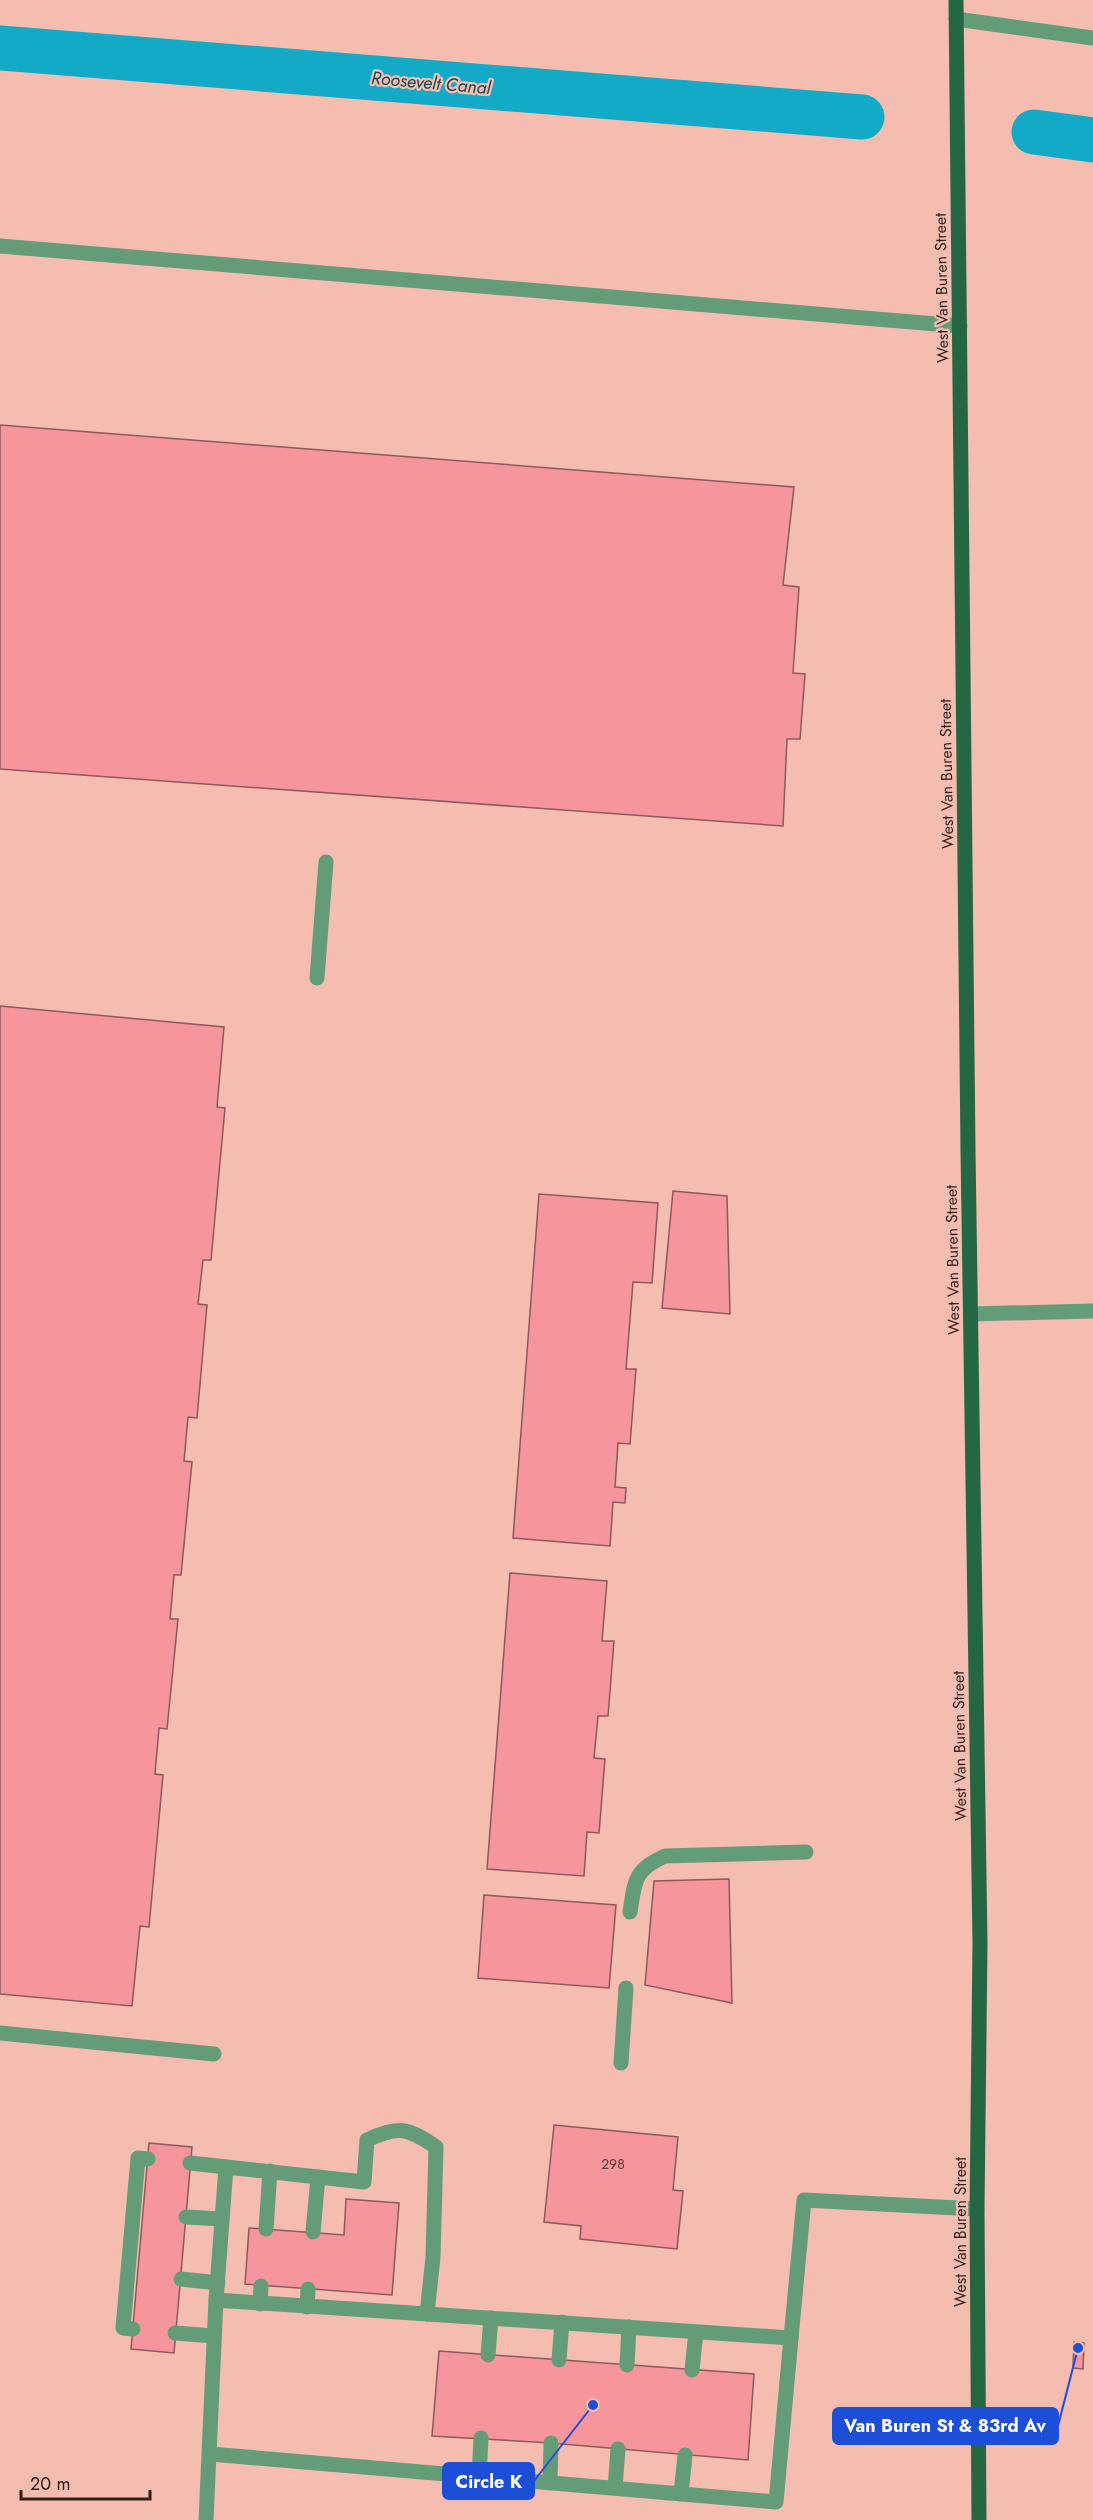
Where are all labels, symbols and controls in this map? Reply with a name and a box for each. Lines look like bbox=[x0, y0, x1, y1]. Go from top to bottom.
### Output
water label: Roosevelt Canal bbox=[370, 65, 493, 101]
street label: West Van Buren Street bbox=[929, 213, 954, 363]
street label: West Van Buren Street bbox=[934, 699, 959, 849]
street label: West Van Buren Street bbox=[940, 1185, 965, 1335]
street label: West Van Buren Street bbox=[947, 1671, 972, 1821]
house number: 298 bbox=[601, 2154, 625, 2174]
street label: West Van Buren Street bbox=[949, 2157, 972, 2307]
callout: Van Buren St & 83rd Av bbox=[833, 2408, 1058, 2444]
text: Van Buren St & 83rd Av bbox=[843, 2413, 1046, 2439]
scale bar bbox=[21, 2463, 150, 2501]
callout: Circle K bbox=[443, 2463, 534, 2499]
text: Circle K bbox=[456, 2469, 523, 2495]
text: 20 m bbox=[30, 2471, 70, 2497]

